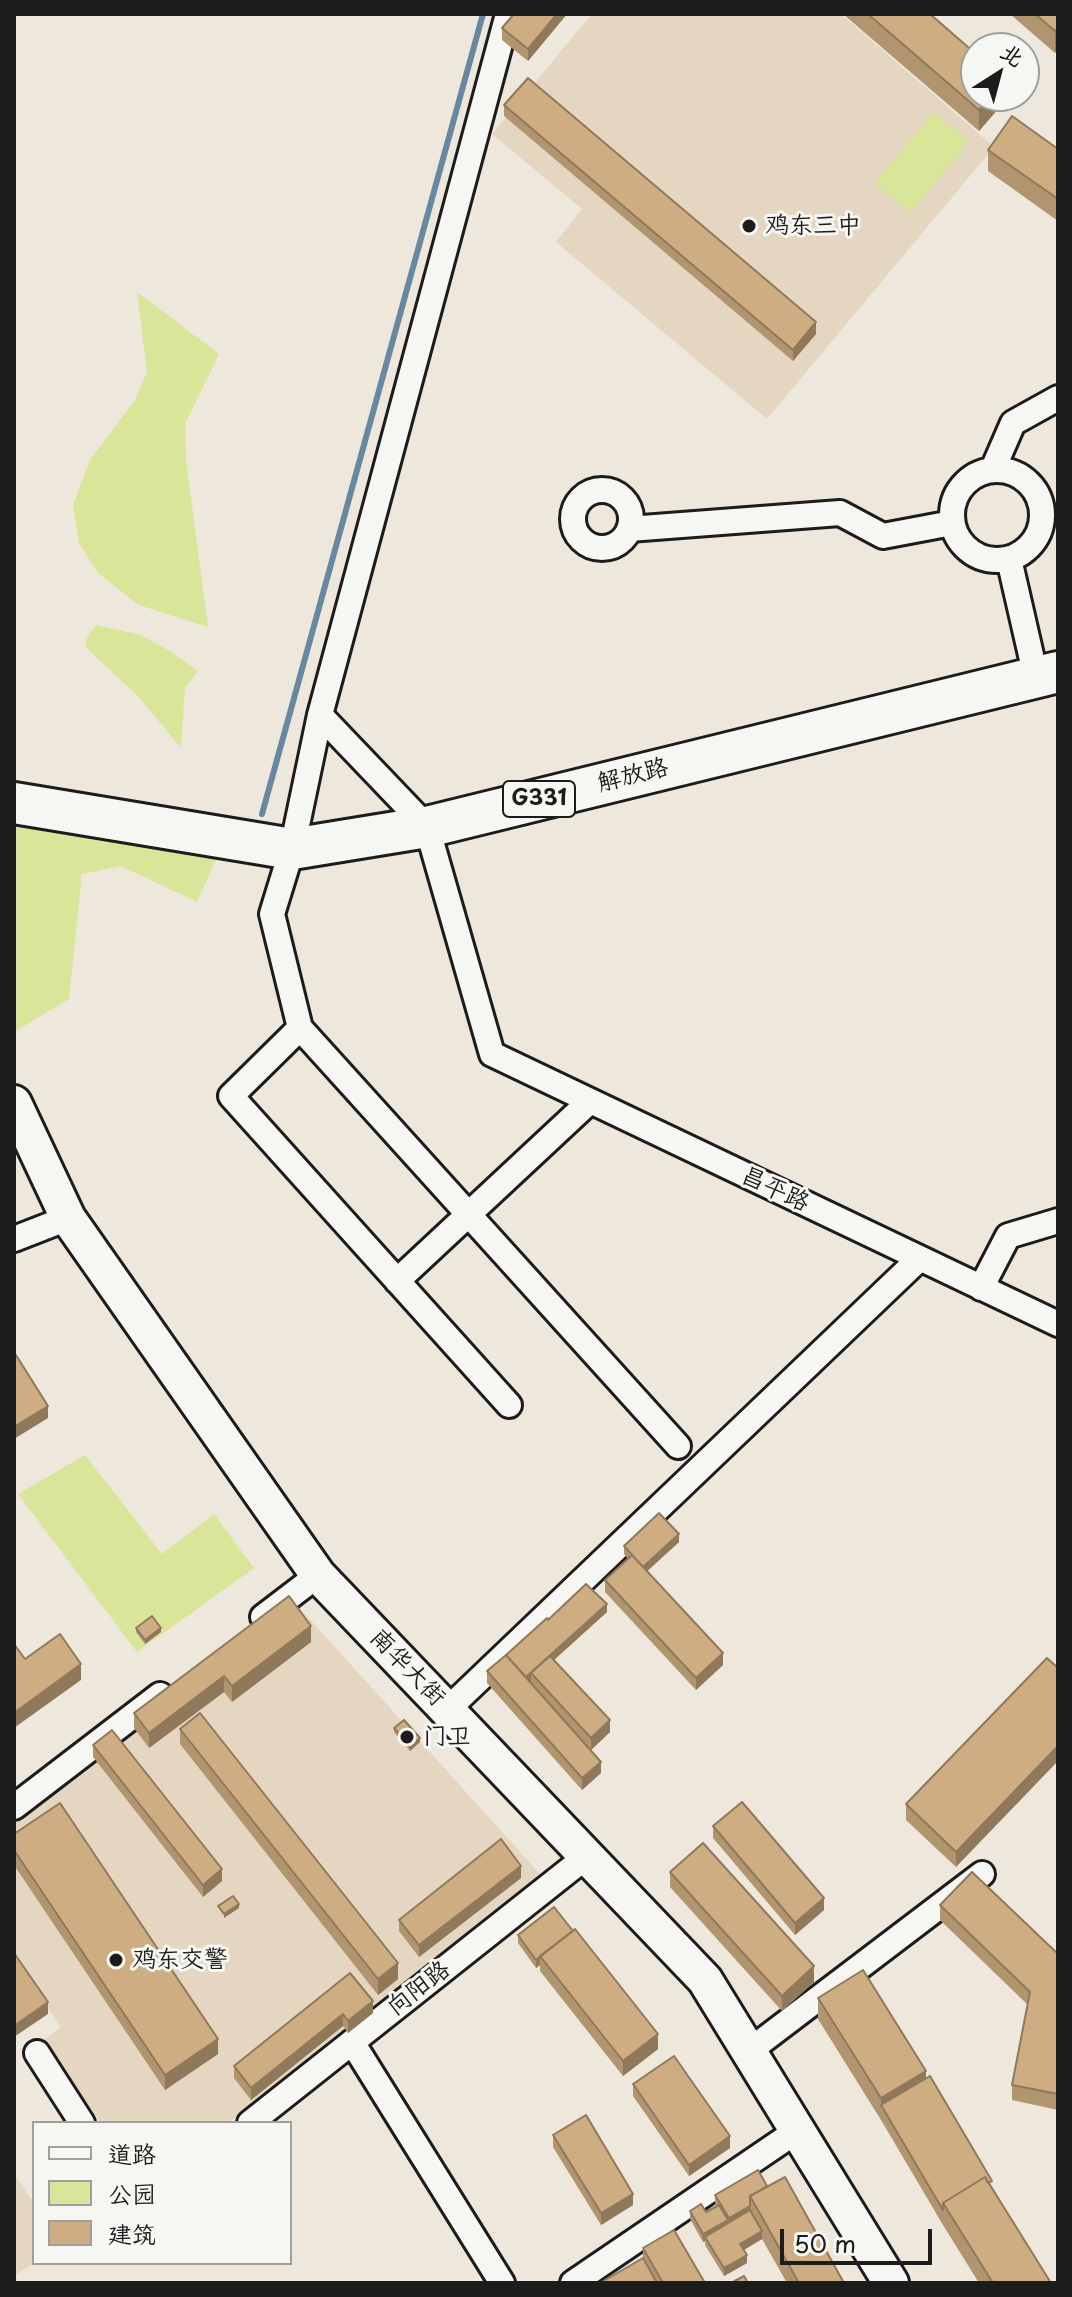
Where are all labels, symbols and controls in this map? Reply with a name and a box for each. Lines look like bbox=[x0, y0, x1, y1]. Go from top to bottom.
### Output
north arrow bbox=[960, 32, 1040, 112]
text: 北 bbox=[995, 34, 1032, 74]
place label: 鸡东三中 bbox=[765, 212, 861, 240]
marker: 鸡东三中 bbox=[740, 217, 758, 235]
street label: 解放路 bbox=[595, 753, 671, 799]
road number: G331 bbox=[503, 781, 575, 817]
street label: 昌平路 bbox=[736, 1162, 814, 1218]
street label: 南华大街 bbox=[363, 1623, 451, 1713]
place label: 门卫 bbox=[423, 1723, 471, 1751]
marker: 门卫 bbox=[398, 1728, 416, 1746]
place label: 鸡东交警 bbox=[132, 1946, 228, 1974]
marker: 鸡东交警 bbox=[107, 1951, 125, 1969]
street label: 向阳路 bbox=[382, 1955, 456, 2023]
legend bbox=[32, 2121, 292, 2265]
text: 道路 bbox=[108, 2135, 156, 2171]
text: 公园 bbox=[108, 2175, 156, 2211]
scale bar bbox=[784, 2213, 936, 2263]
text: 建筑 bbox=[108, 2215, 156, 2251]
text: 50 m bbox=[794, 2225, 856, 2261]

